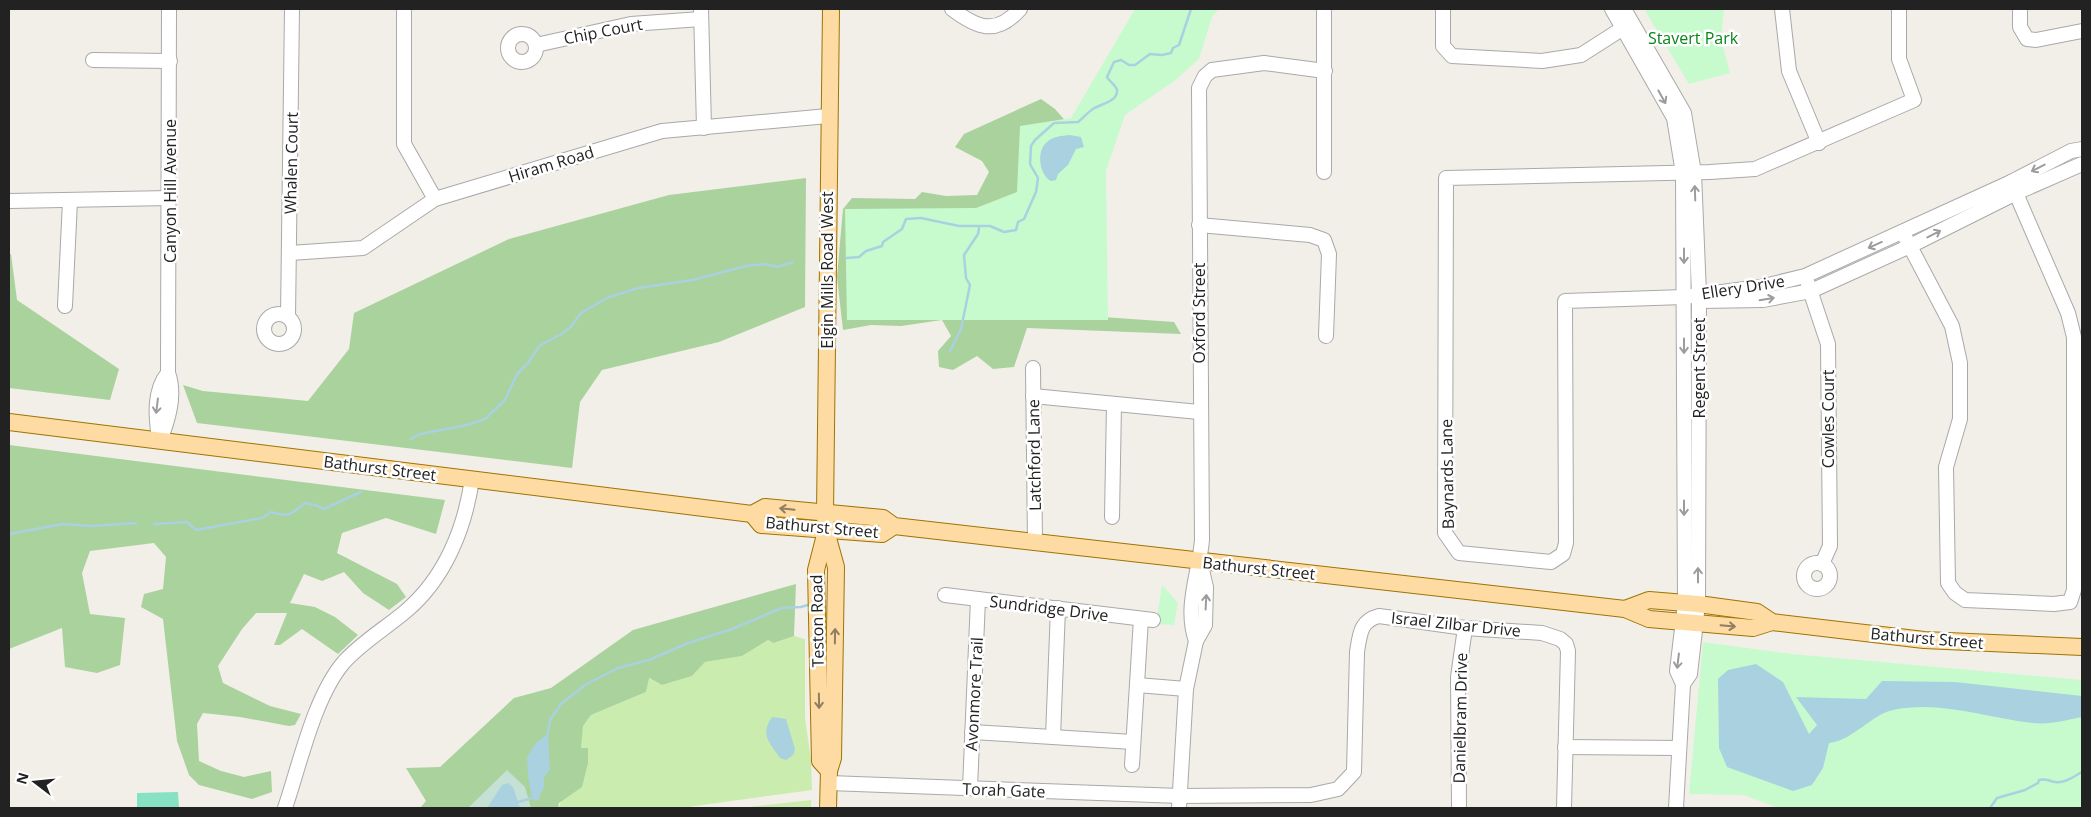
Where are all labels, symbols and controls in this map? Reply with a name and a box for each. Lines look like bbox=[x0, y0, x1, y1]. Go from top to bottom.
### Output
street label: Chip Court bbox=[562, 13, 644, 49]
park label: Stavert Park bbox=[1648, 27, 1739, 49]
one-way arrow bbox=[1658, 89, 1667, 104]
street label: Whalen Court bbox=[279, 111, 303, 214]
street label: Canyon Hill Avenue bbox=[159, 119, 181, 263]
street label: Hiram Road bbox=[506, 141, 596, 187]
one-way arrow bbox=[2031, 164, 2046, 173]
one-way arrow bbox=[1690, 185, 1700, 202]
street label: Elgin Mills Road West bbox=[816, 191, 838, 349]
one-way arrow bbox=[1926, 229, 1941, 238]
one-way arrow bbox=[1868, 241, 1883, 251]
one-way arrow bbox=[1679, 247, 1689, 263]
street label: Oxford Street bbox=[1188, 262, 1210, 364]
street label: Ellery Drive bbox=[1700, 270, 1786, 304]
one-way arrow bbox=[1759, 294, 1775, 304]
street label: Regent Street bbox=[1688, 317, 1710, 418]
one-way arrow bbox=[1679, 338, 1689, 354]
street label: Cowles Court bbox=[1817, 369, 1839, 468]
one-way arrow bbox=[152, 397, 162, 413]
street label: Latchford Lane bbox=[1022, 399, 1046, 511]
street label: Baynards Lane bbox=[1435, 419, 1459, 529]
street label: Bathurst Street bbox=[322, 450, 438, 486]
one-way arrow bbox=[1679, 500, 1689, 516]
one-way arrow bbox=[780, 504, 796, 514]
street label: Bathurst Street bbox=[765, 511, 880, 543]
street label: Bathurst Street bbox=[1202, 551, 1317, 585]
one-way arrow bbox=[1693, 567, 1703, 583]
street label: Teston Road bbox=[805, 574, 829, 668]
street label: Sundridge Drive bbox=[988, 590, 1110, 626]
one-way arrow bbox=[1201, 594, 1210, 610]
street label: Israel Zilbar Drive bbox=[1390, 606, 1522, 642]
one-way arrow bbox=[1720, 621, 1736, 631]
street label: Bathurst Street bbox=[1870, 622, 1985, 654]
one-way arrow bbox=[830, 628, 840, 644]
street label: Avonmore Trail bbox=[960, 637, 988, 751]
street label: Danielbram Drive bbox=[1448, 652, 1472, 784]
one-way arrow bbox=[1673, 653, 1683, 669]
one-way arrow bbox=[814, 692, 823, 708]
north arrow bbox=[10, 757, 60, 807]
text: N bbox=[11, 770, 33, 786]
street label: Torah Gate bbox=[962, 778, 1046, 802]

